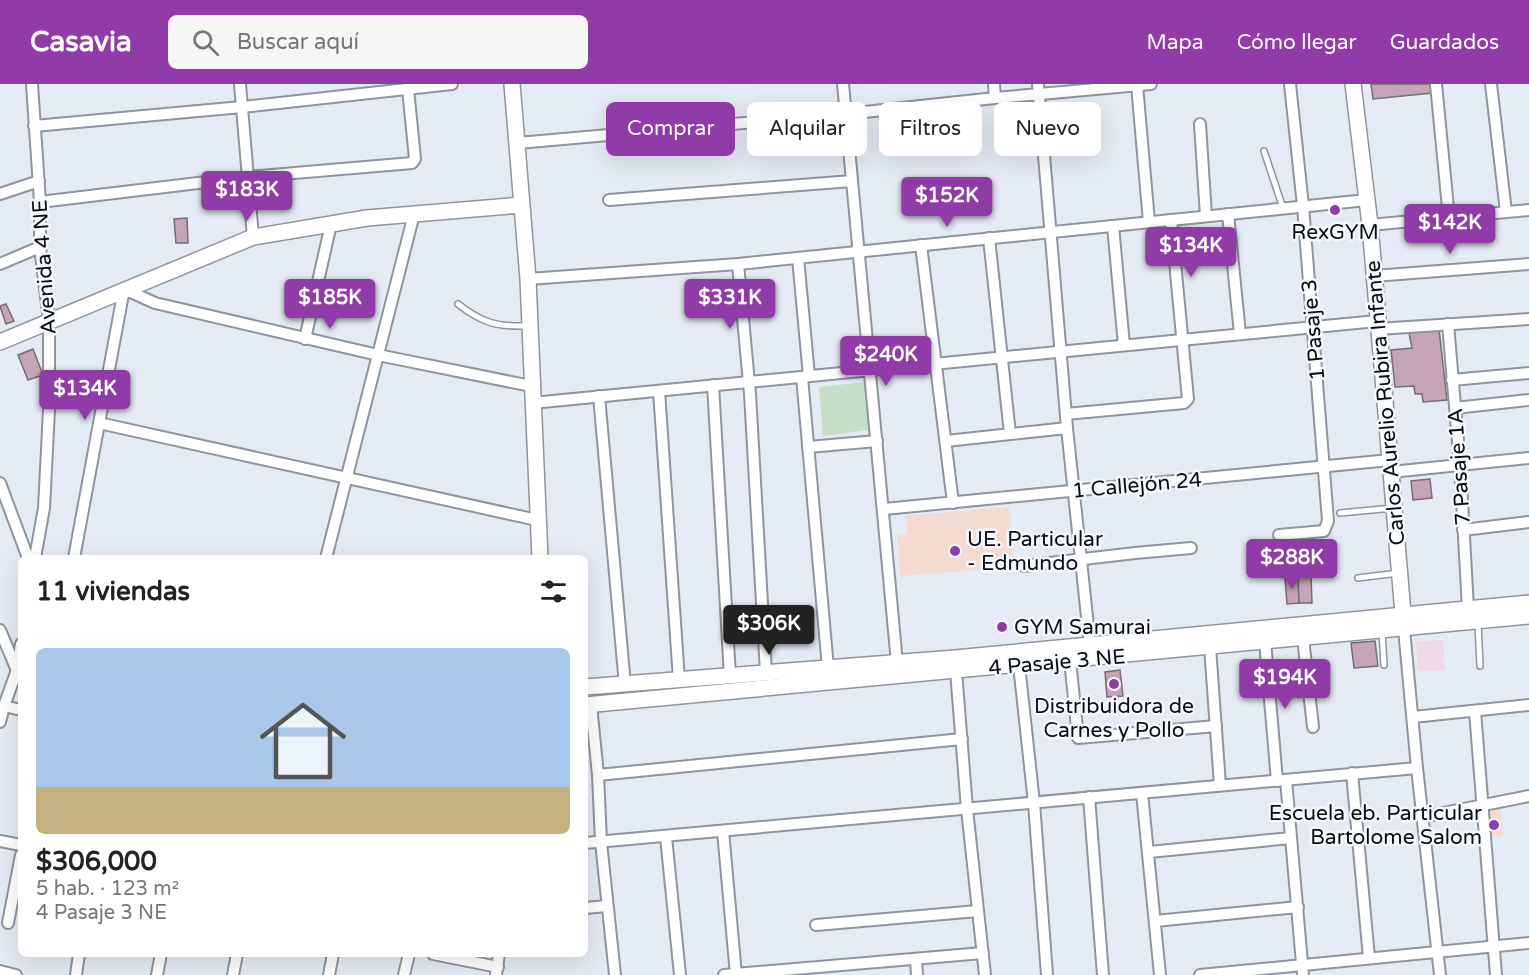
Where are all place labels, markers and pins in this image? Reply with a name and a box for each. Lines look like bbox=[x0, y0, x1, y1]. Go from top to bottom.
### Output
pin: $183K bbox=[205, 171, 289, 222]
pin: $152K bbox=[905, 177, 989, 228]
marker: RexGYM bbox=[1328, 203, 1342, 217]
pin: $142K bbox=[1408, 204, 1492, 255]
place label: RexGYM bbox=[1291, 220, 1379, 245]
pin: $134K bbox=[1149, 227, 1233, 278]
pin: $185K bbox=[288, 279, 372, 330]
pin: $331K bbox=[688, 279, 772, 330]
pin: $240K bbox=[844, 336, 928, 387]
pin: $134K bbox=[43, 370, 127, 421]
place label: UE. Particular - Edmundo bbox=[967, 527, 1103, 576]
pin: $288K bbox=[1250, 539, 1334, 590]
marker: UE. Particular - Edmundo bbox=[948, 544, 962, 558]
pin: $306K bbox=[727, 605, 811, 656]
place label: GYM Samurai bbox=[1014, 615, 1151, 640]
marker: GYM Samurai bbox=[995, 620, 1009, 634]
pin: $194K bbox=[1243, 659, 1327, 710]
marker: Distribuidora de Carnes y Pollo bbox=[1107, 677, 1121, 691]
place label: Distribuidora de Carnes y Pollo bbox=[1034, 694, 1194, 743]
place label: Escuela eb. Particular Bartolome Salom bbox=[1269, 801, 1482, 850]
marker: Escuela eb. Particular Bartolome Salom bbox=[1487, 818, 1501, 832]

